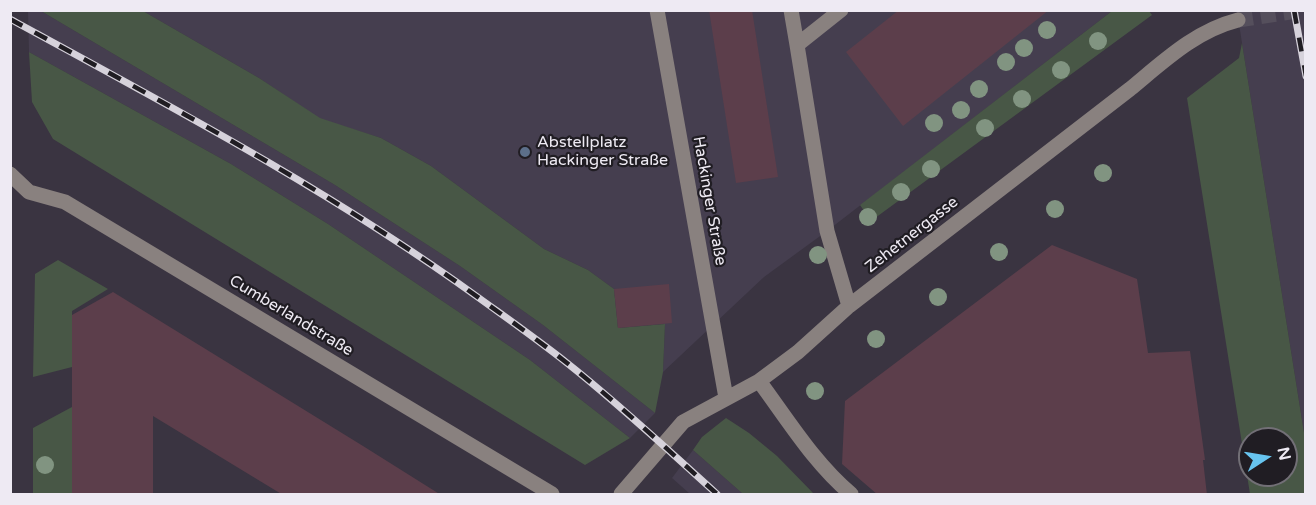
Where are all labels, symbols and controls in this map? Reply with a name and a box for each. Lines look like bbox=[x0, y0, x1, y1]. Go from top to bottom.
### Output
place label: Abstellplatz Hackinger Straße bbox=[537, 133, 668, 171]
street label: Hackinger Straße bbox=[688, 135, 730, 267]
marker: Abstellplatz Hackinger Straße bbox=[518, 145, 532, 159]
street label: Zehetnergasse bbox=[862, 193, 962, 277]
street label: Cumberlandstraße bbox=[226, 271, 356, 361]
north arrow bbox=[1238, 427, 1298, 487]
text: N bbox=[1273, 445, 1295, 462]

